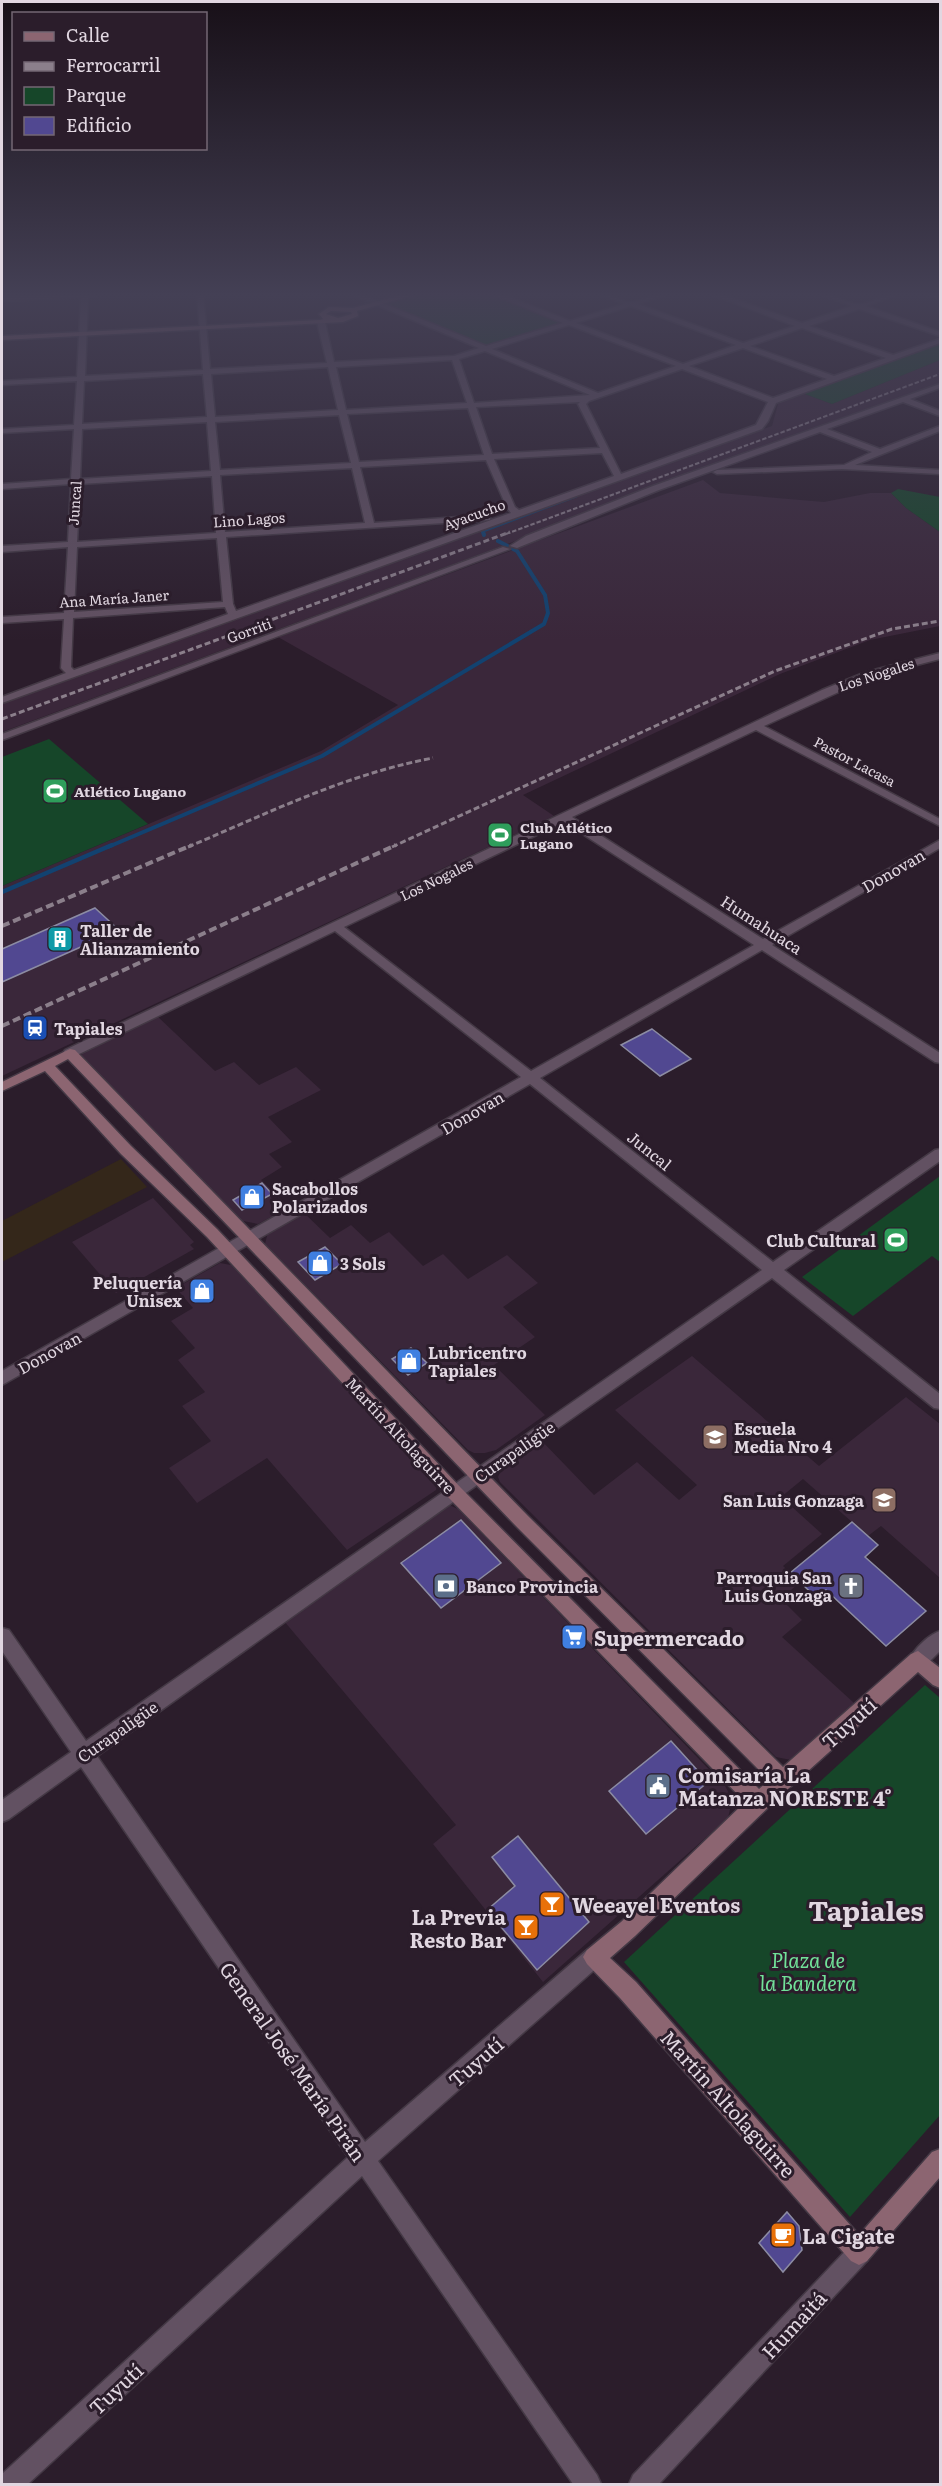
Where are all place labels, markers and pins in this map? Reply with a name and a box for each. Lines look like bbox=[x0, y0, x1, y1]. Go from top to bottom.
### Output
sports icon: Atlético Lugano bbox=[40, 776, 70, 806]
place label: Atlético Lugano bbox=[74, 781, 186, 801]
place label: Club Atlético Lugano bbox=[520, 817, 613, 853]
sports icon: Club Atlético Lugano bbox=[485, 820, 515, 850]
place label: Taller de Alianzamiento bbox=[80, 918, 200, 960]
building icon: Taller de Alianzamiento bbox=[45, 924, 75, 954]
station icon: Tapiales bbox=[20, 1013, 50, 1043]
place label: Tapiales bbox=[54, 1016, 122, 1040]
place label: Sacabollos Polarizados bbox=[272, 1176, 368, 1218]
shop icon: Sacabollos Polarizados bbox=[237, 1182, 267, 1212]
sports icon: Club Cultural bbox=[881, 1225, 911, 1255]
place label: Club Cultural bbox=[766, 1228, 876, 1252]
shop icon: 3 Sols bbox=[305, 1248, 335, 1278]
place label: 3 Sols bbox=[340, 1251, 386, 1275]
place label: Peluquería Unisex bbox=[93, 1270, 183, 1312]
shop icon: Peluquería Unisex bbox=[187, 1276, 217, 1306]
place label: Lubricentro Tapiales bbox=[428, 1340, 527, 1382]
shop icon: Lubricentro Tapiales bbox=[394, 1346, 424, 1376]
place label: Escuela Media Nro 4 bbox=[734, 1416, 832, 1458]
school or university icon: Escuela Media Nro 4 bbox=[700, 1422, 730, 1452]
school or university icon: San Luis Gonzaga bbox=[869, 1485, 899, 1515]
place label: San Luis Gonzaga bbox=[723, 1488, 865, 1512]
place label: Parroquia San Luis Gonzaga bbox=[716, 1565, 833, 1607]
bank icon: Banco Provincia bbox=[431, 1571, 461, 1601]
church icon: Parroquia San Luis Gonzaga bbox=[836, 1571, 866, 1601]
place label: Banco Provincia bbox=[466, 1574, 599, 1598]
supermarket icon: Supermercado bbox=[559, 1622, 589, 1652]
place label: Supermercado bbox=[594, 1622, 744, 1652]
place label: Comisaría La Matanza NORESTE 4° bbox=[678, 1759, 892, 1812]
public building icon: Comisaría La Matanza NORESTE 4° bbox=[643, 1771, 673, 1801]
bar icon: Weeayel Eventos bbox=[537, 1889, 567, 1919]
place label: Weeayel Eventos bbox=[572, 1889, 740, 1919]
place label: La Previa Resto Bar bbox=[409, 1901, 506, 1954]
bar icon: La Previa Resto Bar bbox=[511, 1912, 541, 1942]
cafe icon: La Cigate bbox=[768, 2220, 798, 2250]
place label: La Cigate bbox=[802, 2220, 895, 2250]

